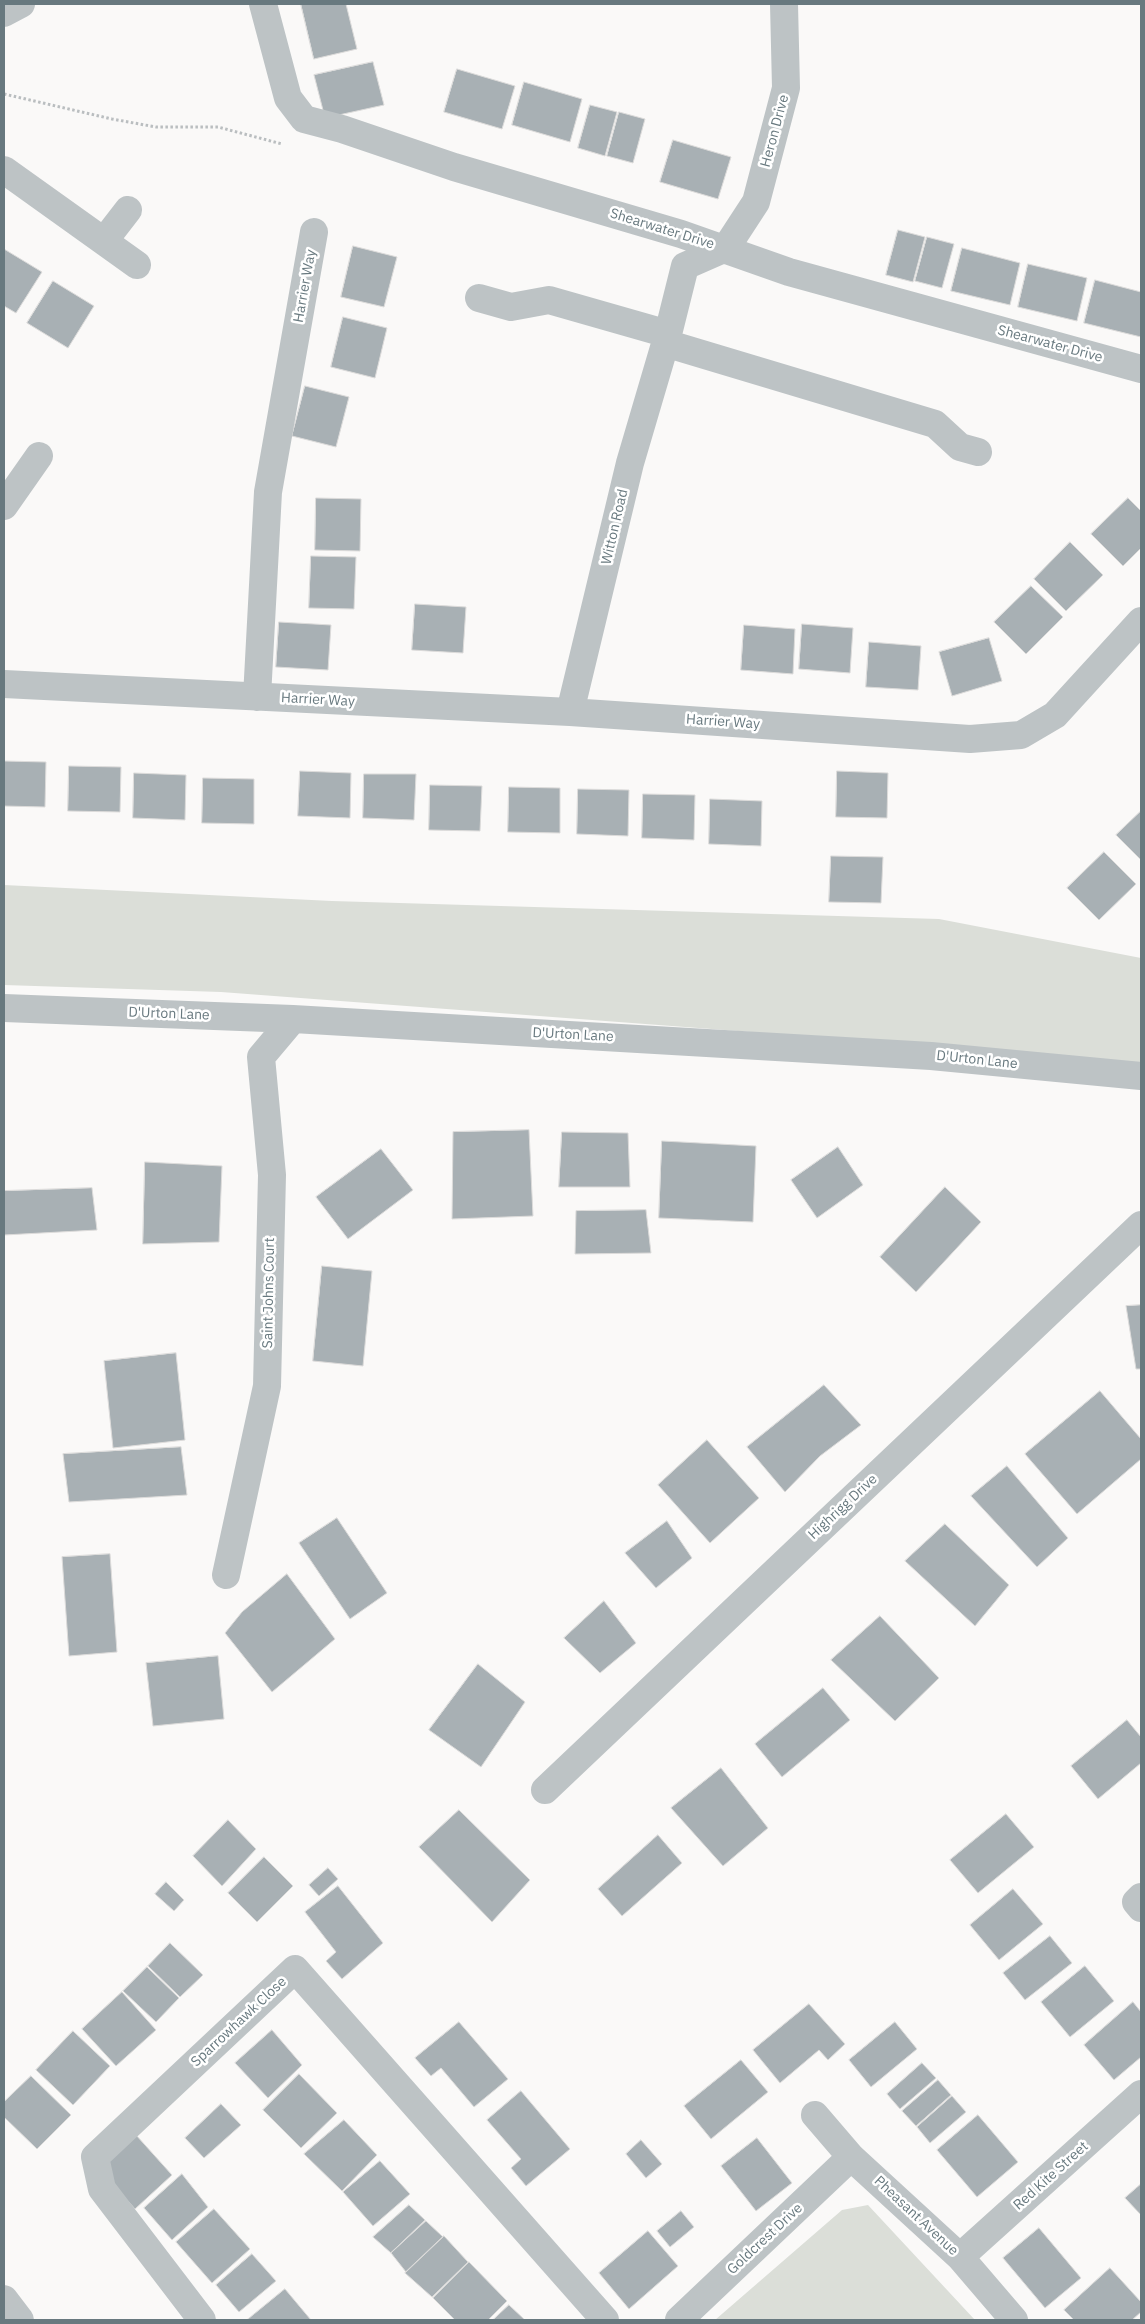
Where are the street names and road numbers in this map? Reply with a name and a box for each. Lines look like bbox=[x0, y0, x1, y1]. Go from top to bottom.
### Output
street label: Heron Drive bbox=[757, 93, 793, 169]
street label: Shearwater Drive bbox=[608, 205, 716, 253]
street label: Harrier Way bbox=[290, 248, 320, 324]
street label: Shearwater Drive bbox=[996, 322, 1104, 366]
street label: Witton Road bbox=[598, 488, 632, 566]
street label: Harrier Way bbox=[281, 690, 355, 710]
street label: Harrier Way bbox=[686, 711, 760, 733]
street label: D'Urton Lane bbox=[128, 1004, 210, 1024]
street label: D'Urton Lane bbox=[532, 1024, 614, 1046]
street label: D'Urton Lane bbox=[936, 1047, 1018, 1073]
street label: Saint Johns Court bbox=[260, 1237, 278, 1349]
street label: Highrigg Drive bbox=[805, 1471, 881, 1543]
street label: Sparrowhawk Close bbox=[188, 1974, 290, 2070]
street label: Red Kite Street bbox=[1010, 2138, 1092, 2214]
street label: Pheasant Avenue bbox=[870, 2173, 962, 2259]
street label: Goldcrest Drive bbox=[724, 2200, 806, 2278]

